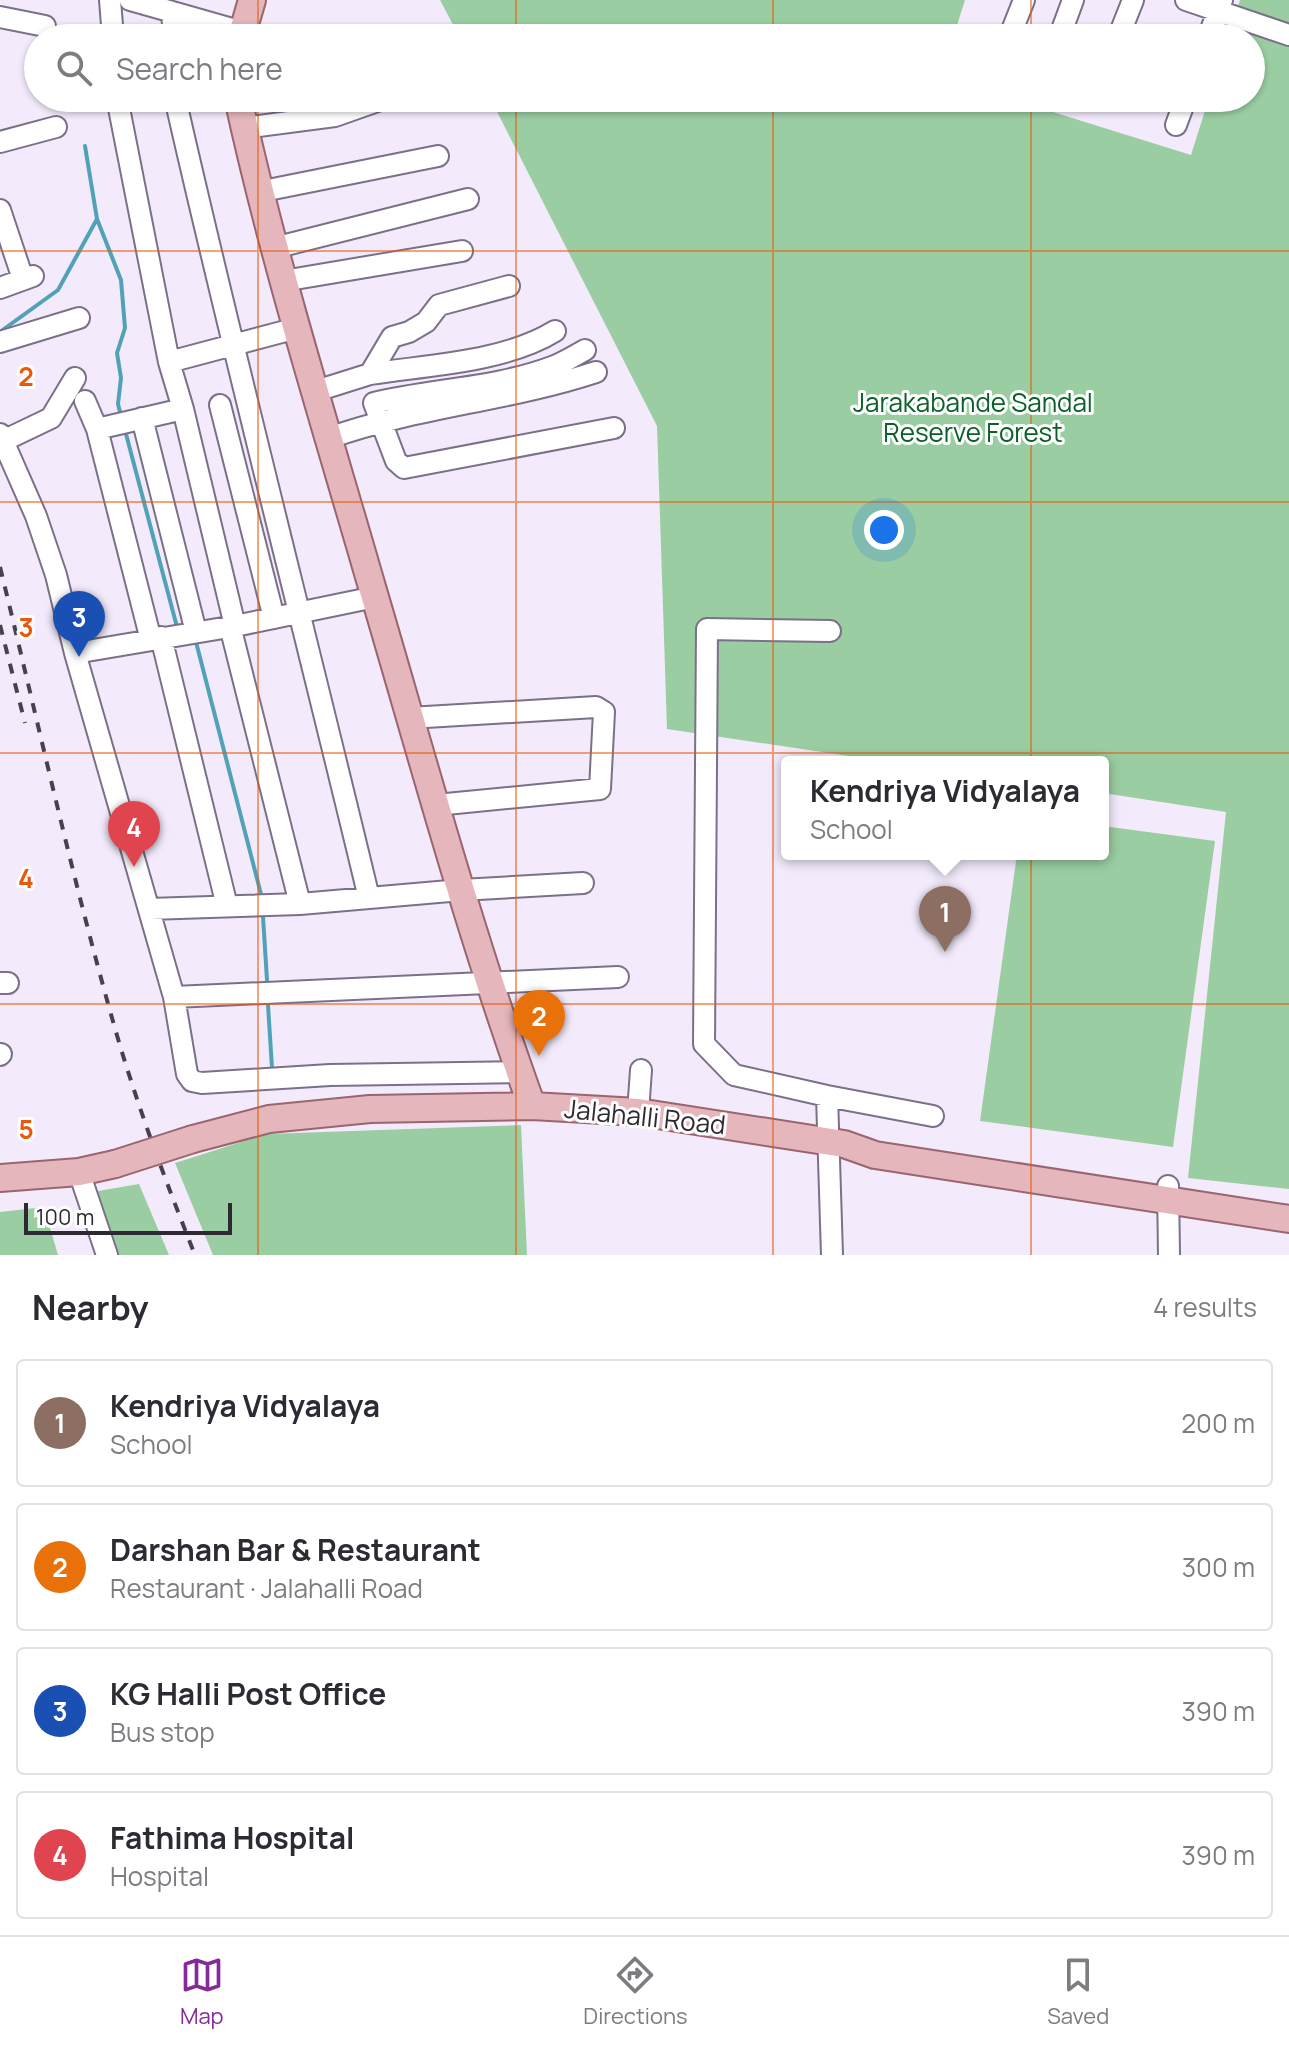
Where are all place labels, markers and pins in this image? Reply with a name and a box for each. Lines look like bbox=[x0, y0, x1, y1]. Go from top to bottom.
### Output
pin: 3 bbox=[53, 591, 105, 657]
pin: 4 bbox=[108, 801, 160, 867]
pin: 1 bbox=[919, 886, 971, 952]
pin: 2 bbox=[513, 990, 565, 1056]

